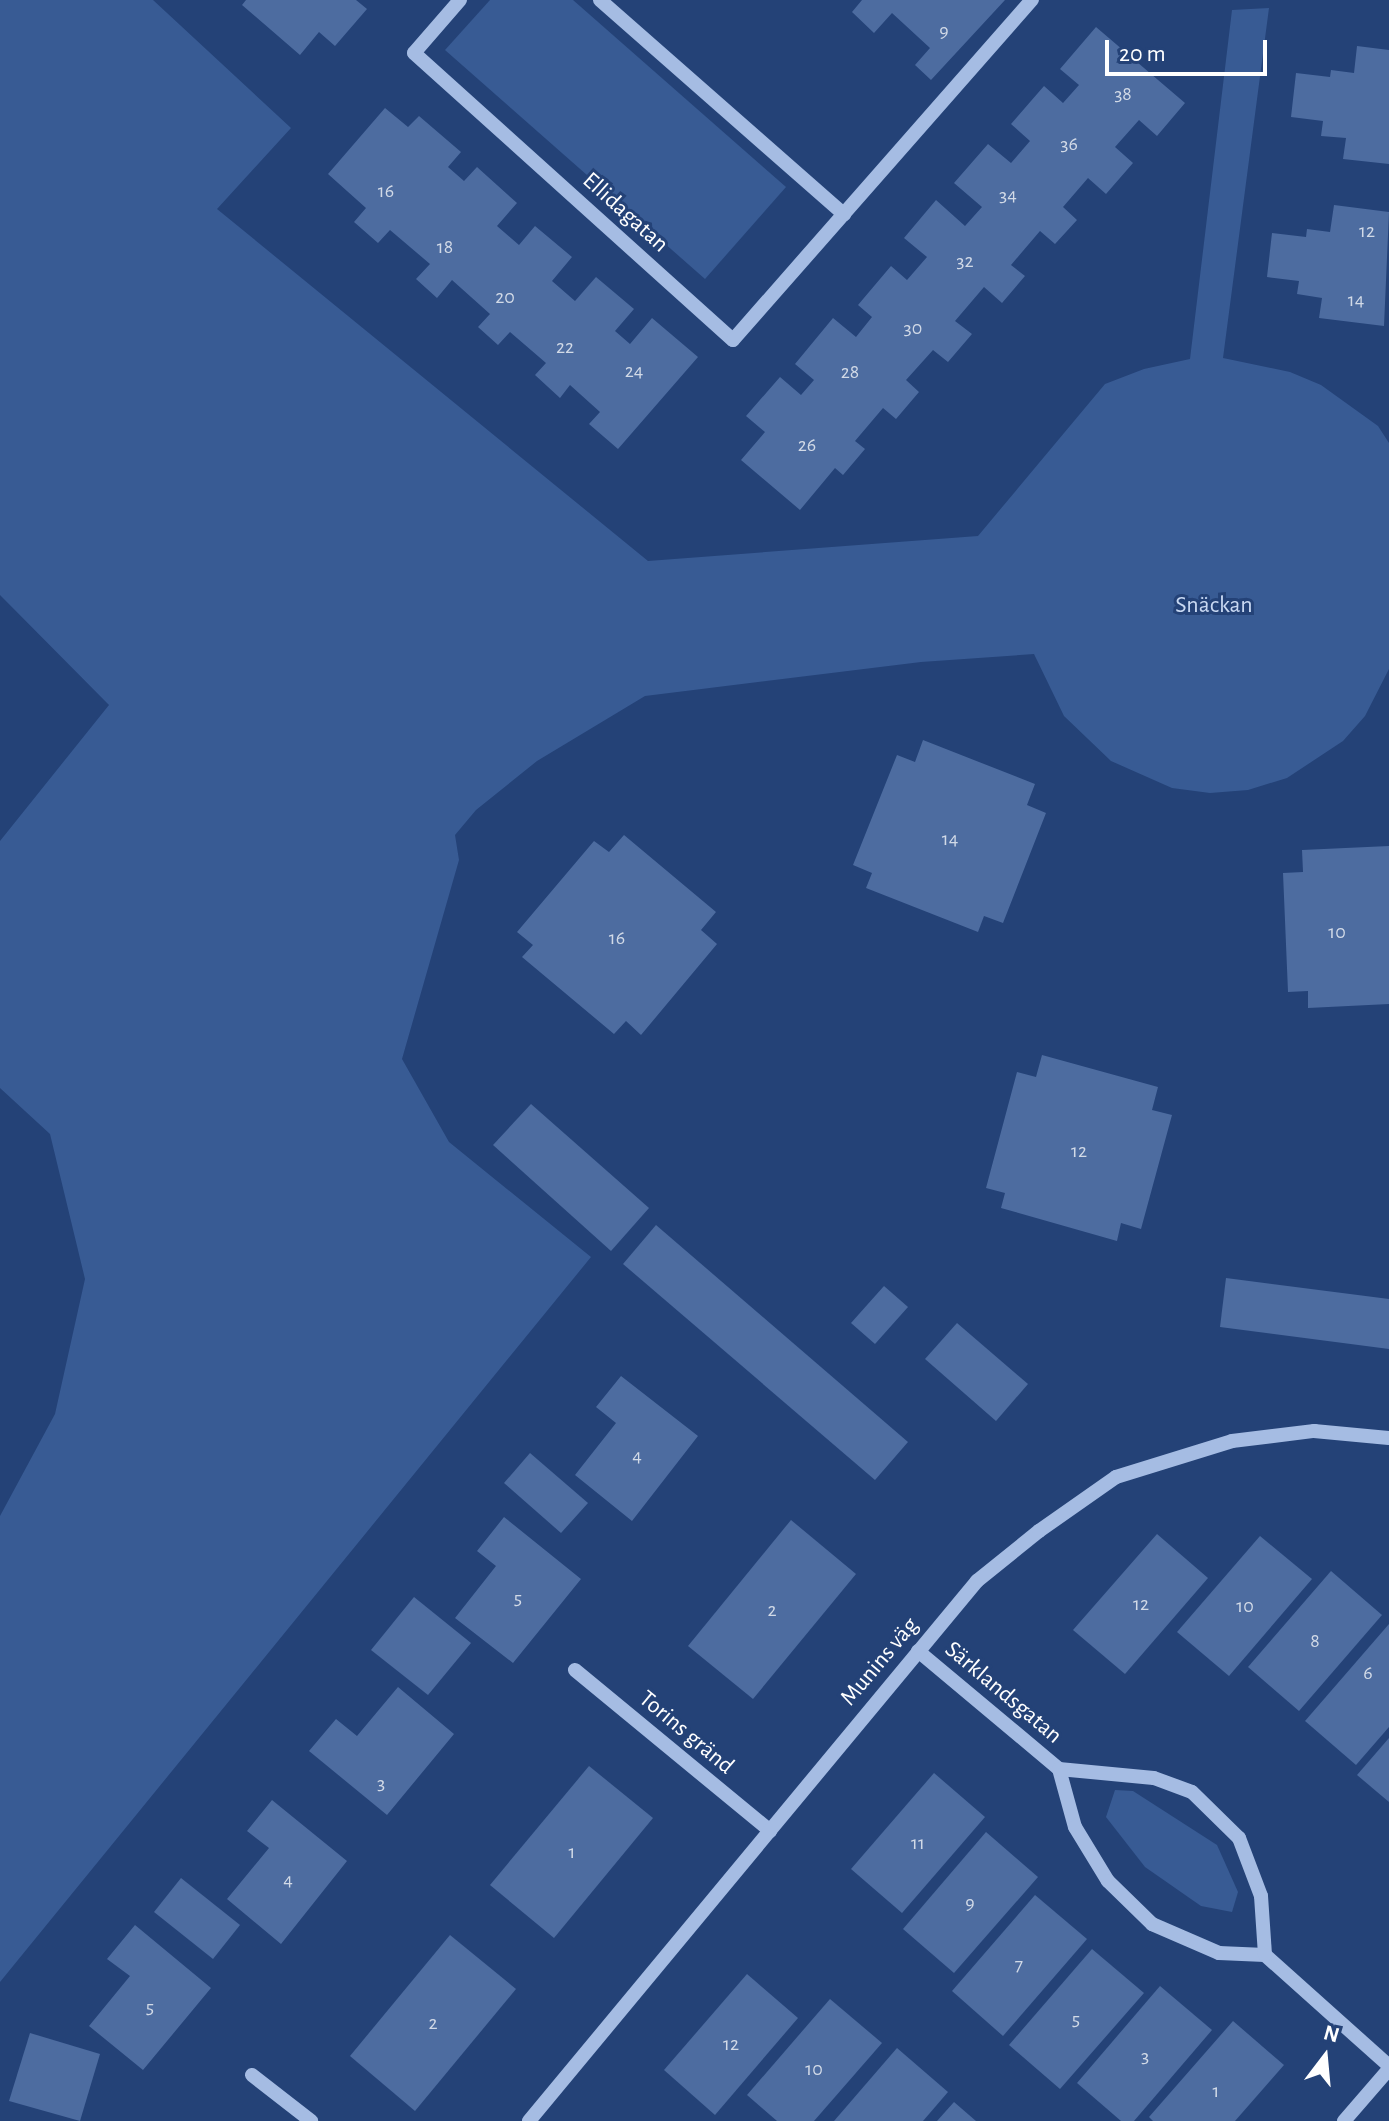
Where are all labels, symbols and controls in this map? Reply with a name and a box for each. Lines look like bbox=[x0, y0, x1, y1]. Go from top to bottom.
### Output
house number: 9 bbox=[939, 19, 949, 43]
scale bar bbox=[1109, 24, 1271, 74]
text: 20 m bbox=[1119, 42, 1166, 66]
house number: 38 bbox=[1114, 82, 1132, 106]
house number: 36 bbox=[1060, 132, 1078, 156]
street label: Ellidagatan bbox=[576, 167, 674, 259]
house number: 16 bbox=[378, 179, 394, 203]
house number: 34 bbox=[999, 183, 1017, 207]
house number: 12 bbox=[1359, 219, 1375, 243]
house number: 18 bbox=[437, 235, 453, 259]
house number: 32 bbox=[956, 249, 974, 273]
house number: 20 bbox=[495, 285, 515, 309]
house number: 14 bbox=[1348, 288, 1364, 312]
house number: 30 bbox=[904, 316, 922, 340]
house number: 22 bbox=[556, 335, 574, 359]
house number: 24 bbox=[625, 359, 643, 383]
house number: 28 bbox=[841, 360, 859, 384]
house number: 26 bbox=[798, 433, 816, 457]
park label: Snäckan bbox=[1175, 592, 1253, 620]
house number: 14 bbox=[942, 827, 958, 851]
house number: 10 bbox=[1328, 920, 1346, 944]
house number: 16 bbox=[609, 926, 625, 950]
house number: 12 bbox=[1071, 1139, 1087, 1163]
house number: 4 bbox=[632, 1444, 642, 1468]
house number: 5 bbox=[514, 1586, 522, 1610]
house number: 12 bbox=[1133, 1592, 1149, 1616]
house number: 10 bbox=[1236, 1594, 1254, 1618]
house number: 2 bbox=[767, 1598, 777, 1622]
street label: Munins väg bbox=[835, 1612, 925, 1712]
house number: 8 bbox=[1310, 1629, 1320, 1653]
street label: Särklandsgatan bbox=[938, 1636, 1068, 1750]
house number: 6 bbox=[1363, 1661, 1373, 1685]
street label: Torins gränd bbox=[633, 1685, 739, 1781]
house number: 3 bbox=[377, 1771, 385, 1795]
house number: 11 bbox=[911, 1831, 925, 1855]
house number: 1 bbox=[569, 1840, 575, 1864]
house number: 4 bbox=[283, 1868, 293, 1892]
house number: 9 bbox=[965, 1891, 975, 1915]
house number: 7 bbox=[1015, 1953, 1023, 1977]
house number: 5 bbox=[146, 1995, 154, 2019]
house number: 5 bbox=[1072, 2007, 1080, 2031]
house number: 2 bbox=[428, 2011, 438, 2035]
north arrow bbox=[1285, 2017, 1365, 2097]
text: N bbox=[1321, 2021, 1342, 2047]
house number: 12 bbox=[723, 2032, 739, 2056]
house number: 3 bbox=[1141, 2044, 1149, 2068]
house number: 10 bbox=[805, 2057, 823, 2081]
house number: 1 bbox=[1213, 2079, 1219, 2103]

